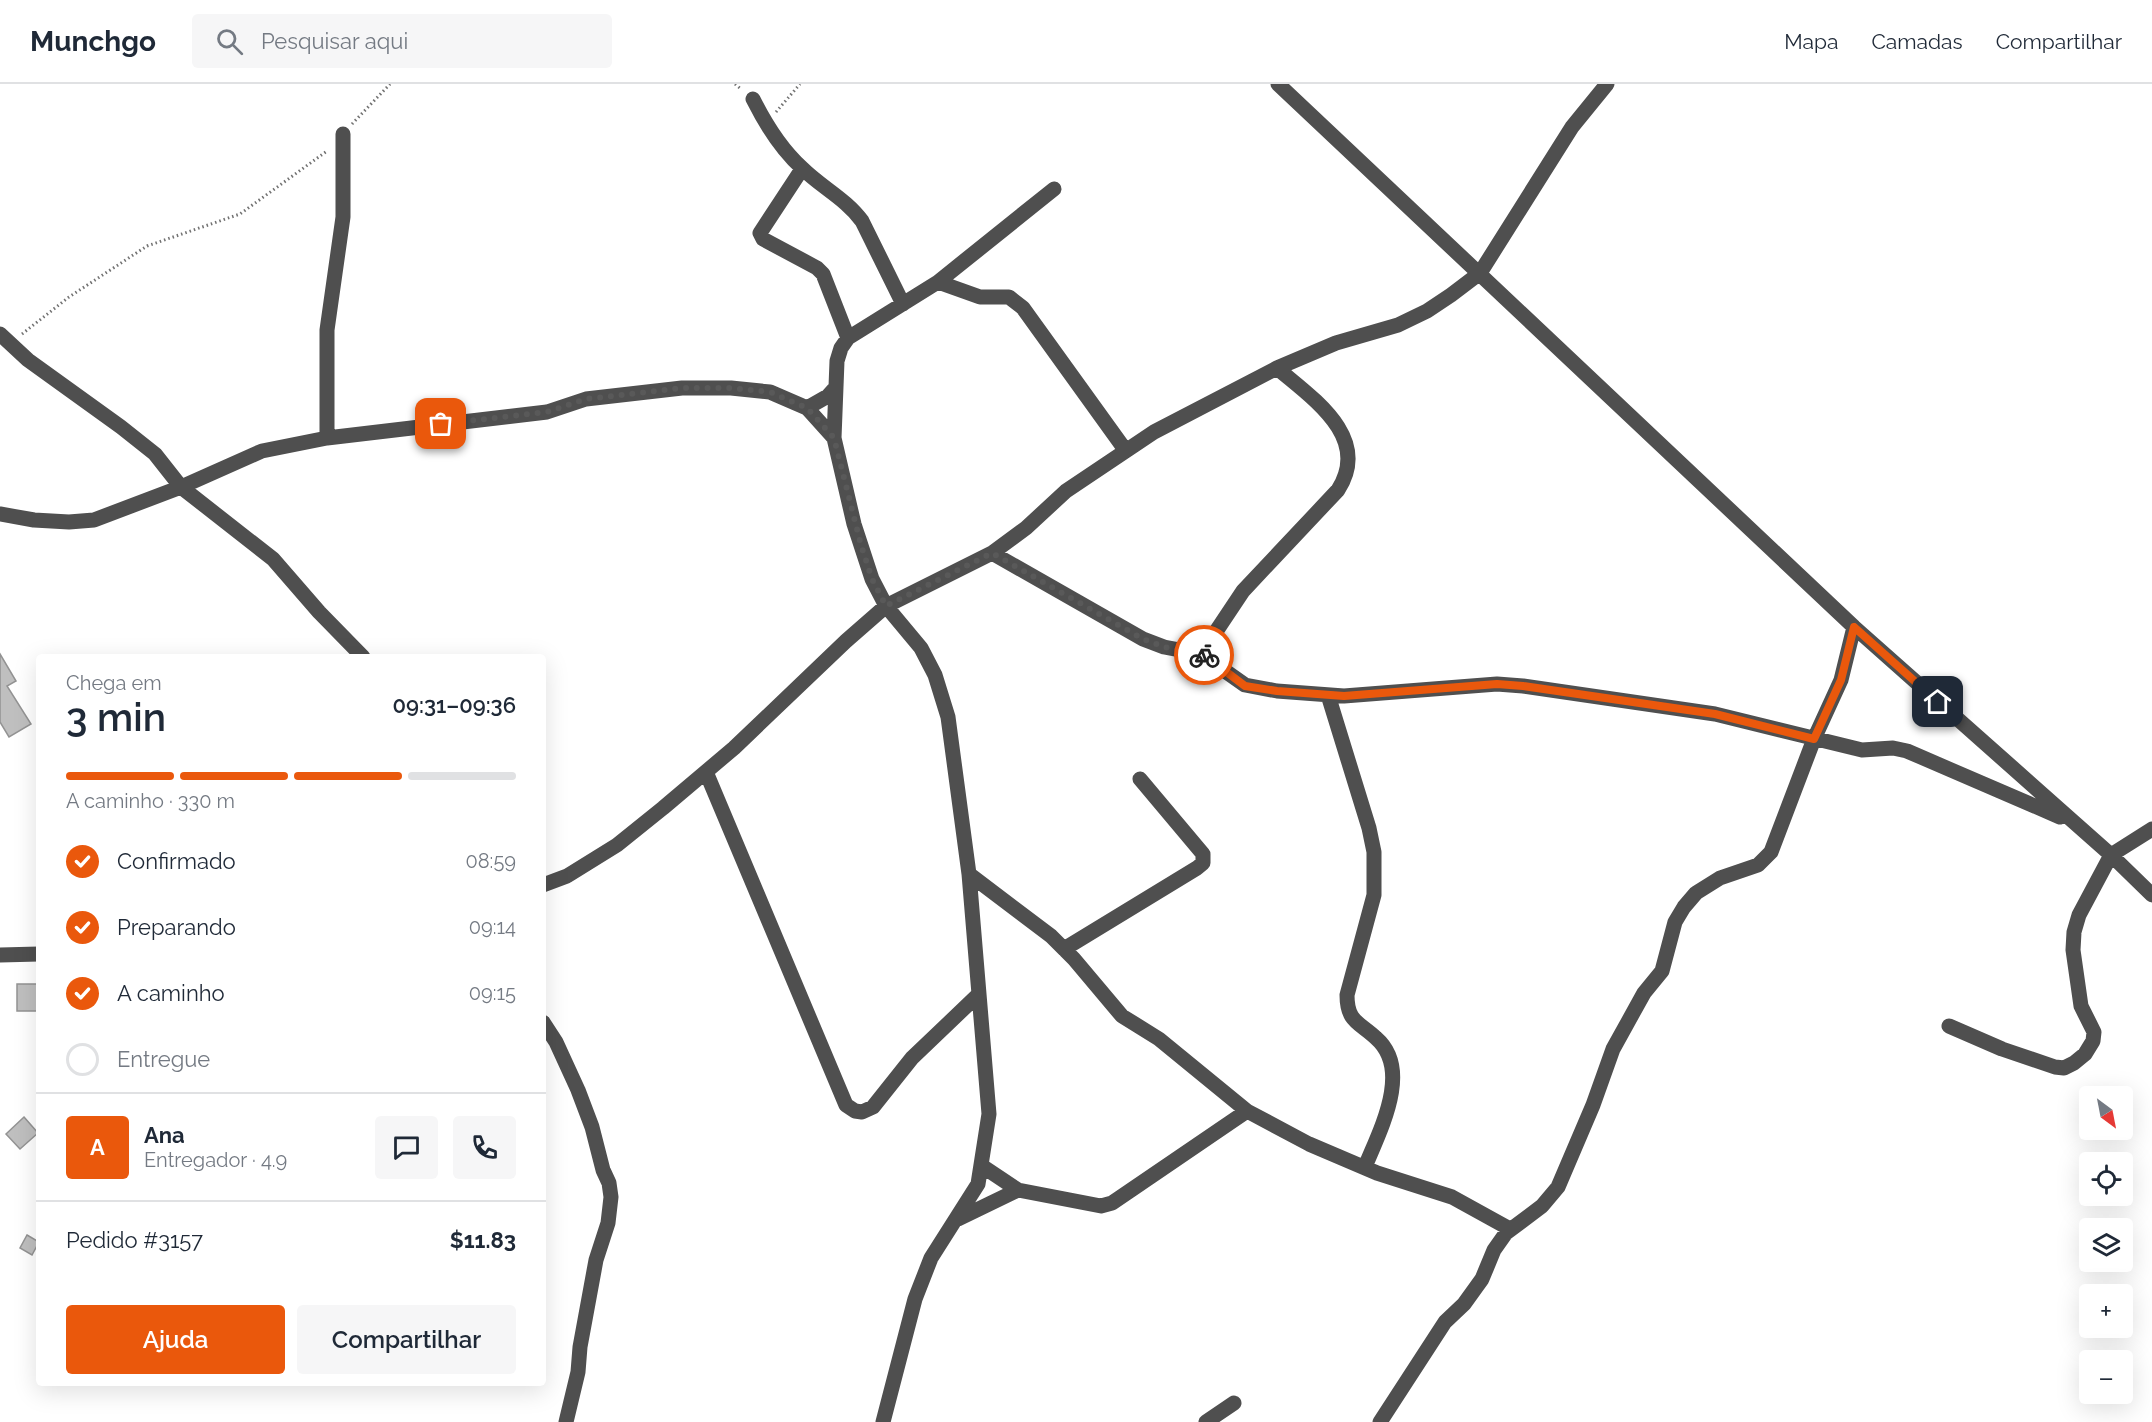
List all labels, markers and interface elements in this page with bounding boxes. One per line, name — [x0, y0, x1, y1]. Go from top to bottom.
search box — [192, 14, 612, 68]
text: Munchgo — [30, 25, 156, 58]
icon: search — [213, 25, 246, 58]
text: Pesquisar aqui — [261, 28, 408, 54]
text: Mapa — [1784, 29, 1838, 54]
text: Camadas — [1871, 29, 1963, 54]
text: Compartilhar — [1996, 29, 2122, 54]
pin — [415, 398, 466, 449]
icon: bag — [424, 407, 457, 440]
courier — [1174, 625, 1234, 685]
icon: bike — [1188, 639, 1221, 672]
text: Chega em — [66, 671, 162, 695]
pin — [1912, 676, 1963, 727]
icon: home — [1921, 685, 1954, 718]
text: 09:31–09:36 — [393, 692, 516, 718]
text: 3 min — [66, 694, 166, 740]
text: A caminho · 330 m — [66, 789, 235, 813]
icon: check — [66, 845, 99, 878]
text: Confirmado — [117, 848, 236, 874]
text: 08:59 — [466, 849, 516, 873]
icon: check — [66, 911, 99, 944]
text: Preparando — [117, 914, 236, 940]
text: 09:14 — [469, 915, 516, 939]
icon: check — [66, 977, 99, 1010]
text: A caminho — [117, 980, 225, 1006]
text: 09:15 — [469, 981, 516, 1005]
text: Entregue — [117, 1046, 210, 1072]
north arrow — [2079, 1086, 2133, 1140]
map controls — [2079, 1086, 2133, 1404]
button: chat — [375, 1116, 438, 1179]
button: phone — [453, 1116, 516, 1179]
text: Ana — [144, 1122, 185, 1148]
text: A — [90, 1134, 105, 1160]
text: Entregador · 4.9 — [144, 1148, 287, 1172]
button: locate — [2079, 1152, 2133, 1206]
button: layers — [2079, 1218, 2133, 1272]
text: Pedido #3157 — [66, 1227, 203, 1253]
text: $11.83 — [450, 1227, 516, 1253]
button: + — [2079, 1284, 2133, 1338]
button: Ajuda — [66, 1305, 285, 1374]
button: Compartilhar — [297, 1305, 516, 1374]
button: − — [2079, 1350, 2133, 1404]

